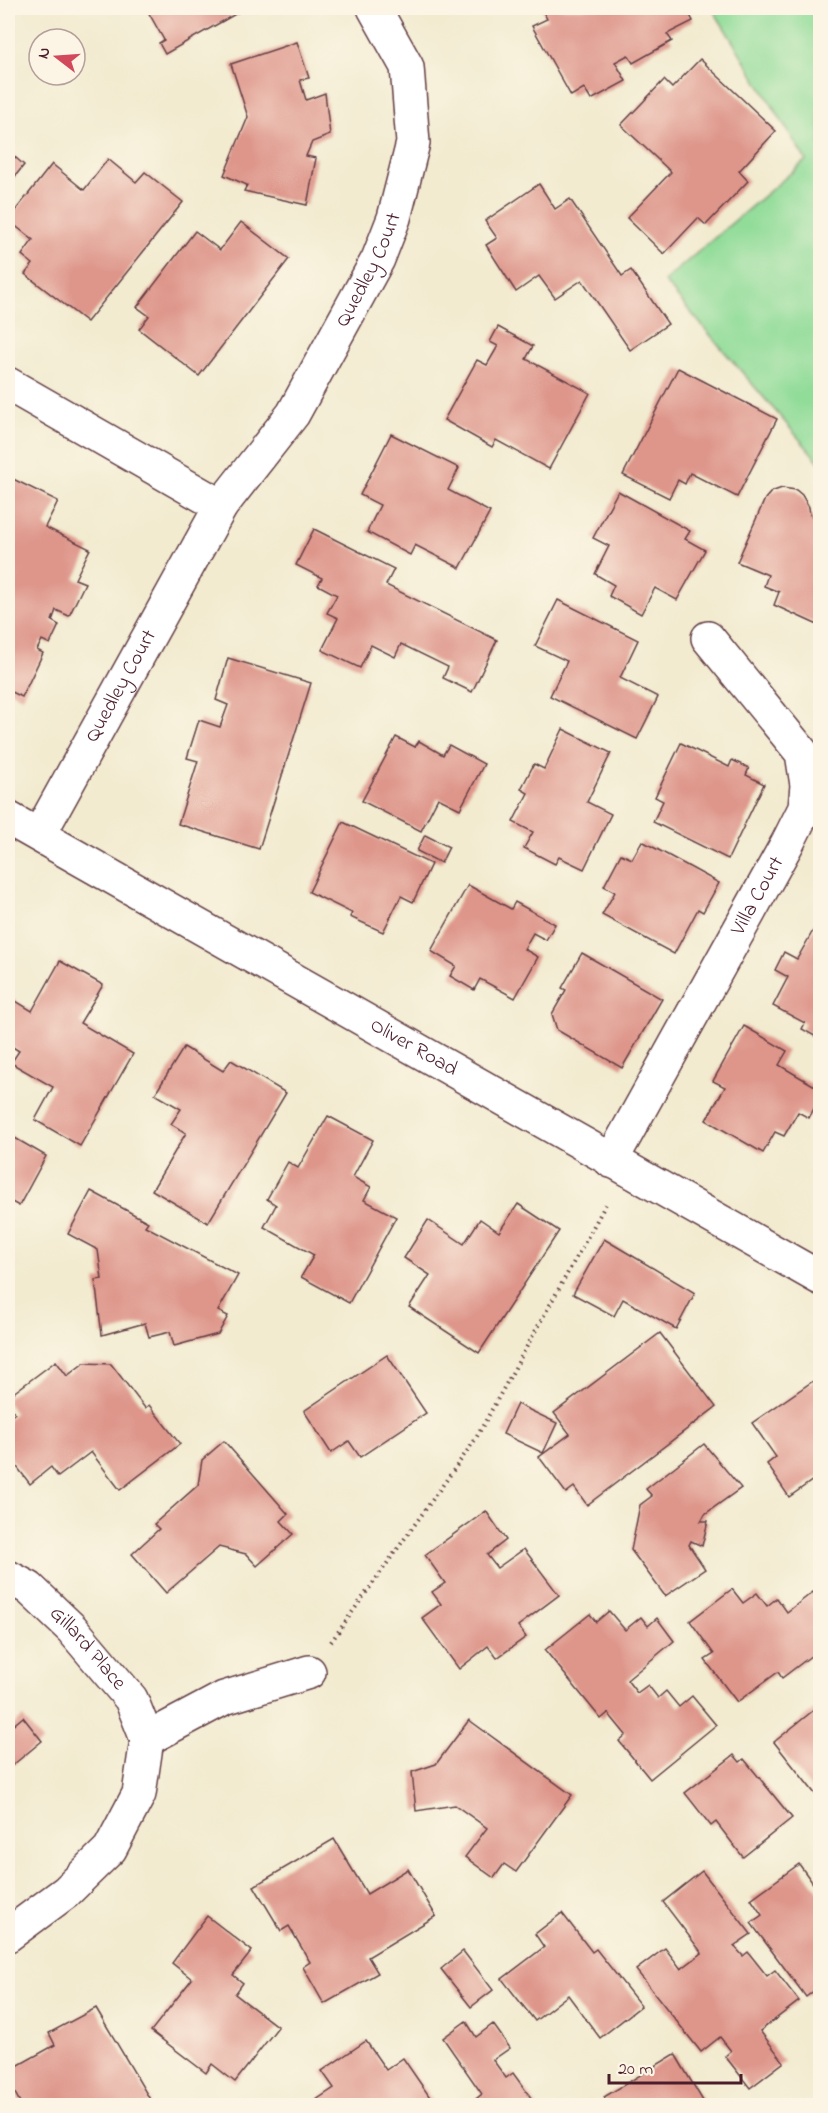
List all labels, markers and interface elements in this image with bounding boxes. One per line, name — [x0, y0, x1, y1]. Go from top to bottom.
north arrow — [27, 27, 87, 87]
text: N — [32, 44, 58, 62]
street label: Quedley Court — [328, 210, 410, 333]
street label: Quedley Court — [78, 624, 165, 748]
street label: Villa Court — [723, 851, 792, 942]
street label: Oliver Road — [364, 1011, 463, 1085]
street label: Gillard Place — [42, 1600, 133, 1698]
scale bar — [609, 2047, 741, 2085]
text: 20 m — [618, 2057, 653, 2083]

